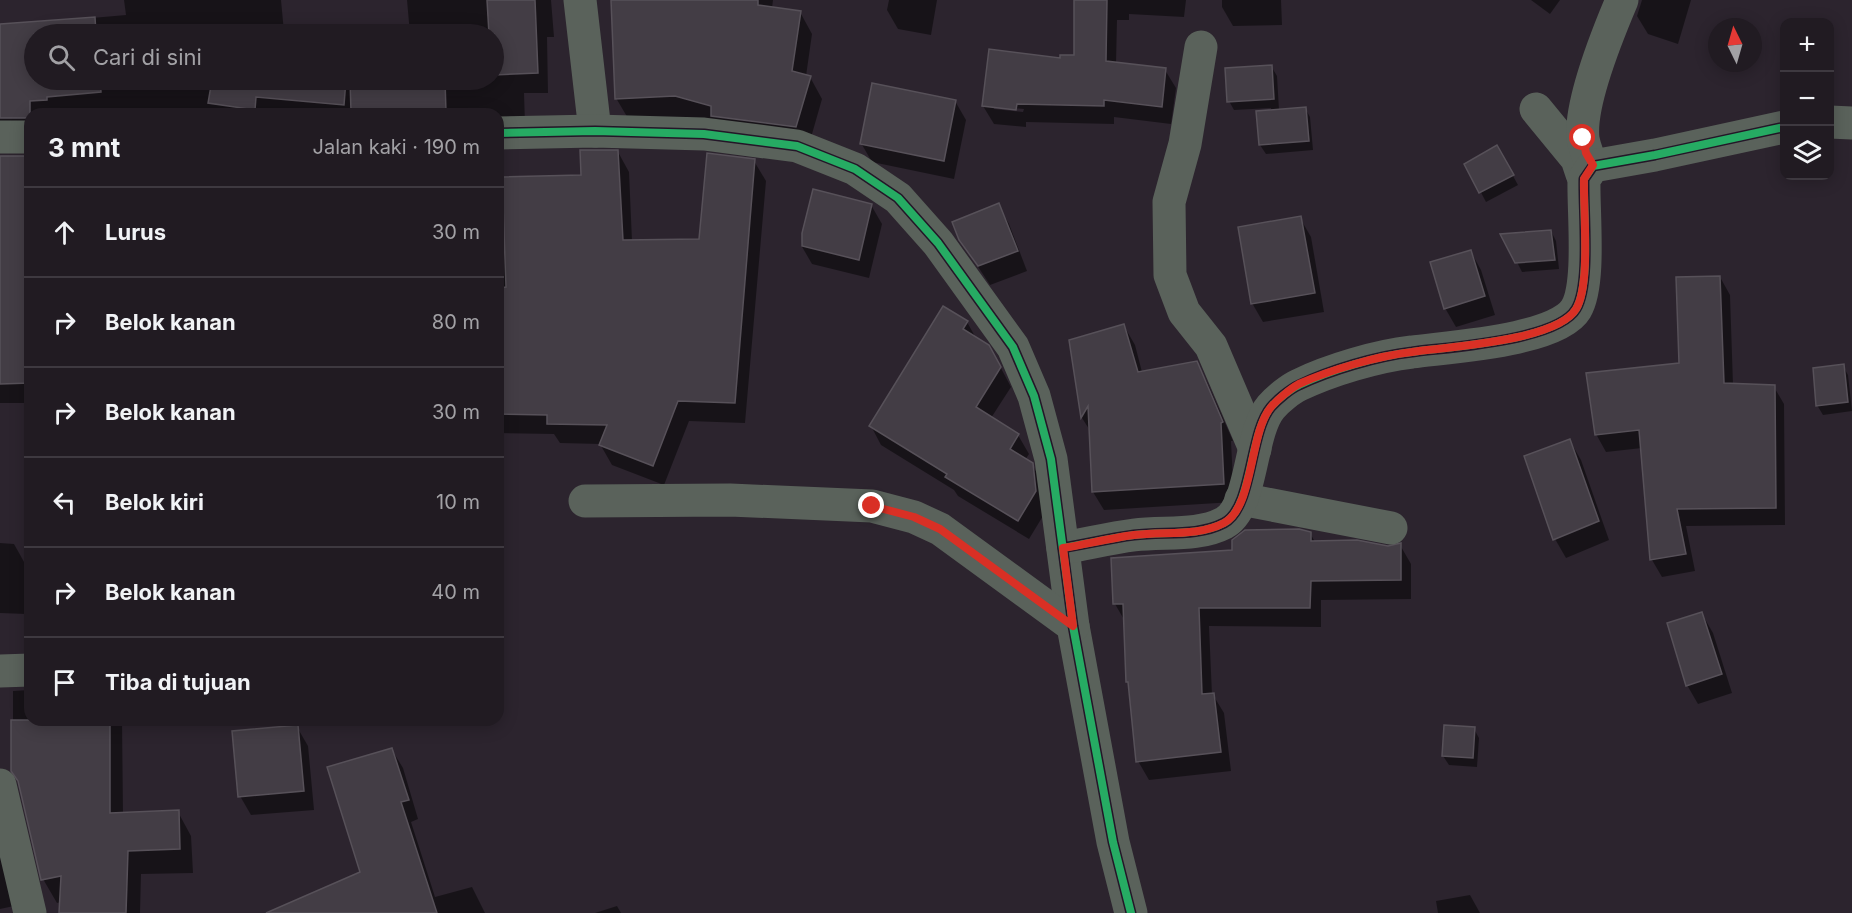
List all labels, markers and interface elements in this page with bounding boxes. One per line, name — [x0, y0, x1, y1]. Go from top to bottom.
north arrow — [1708, 18, 1762, 72]
map controls — [1780, 18, 1834, 180]
button: + — [1780, 18, 1834, 72]
search box — [24, 24, 504, 90]
icon: search — [45, 41, 78, 74]
text: Cari di sini — [93, 44, 202, 70]
button: − — [1780, 72, 1834, 126]
route start — [1569, 124, 1595, 150]
button: layers — [1780, 126, 1834, 180]
text: 3 mnt — [48, 132, 120, 163]
text: Jalan kaki · 190 m — [313, 135, 480, 159]
icon: ahead — [48, 216, 81, 249]
text: Lurus — [105, 219, 166, 245]
text: 30 m — [432, 220, 480, 244]
icon: right — [48, 306, 81, 339]
text: Belok kanan — [105, 309, 236, 335]
text: 80 m — [432, 310, 480, 334]
icon: right — [48, 396, 81, 429]
text: Belok kanan — [105, 399, 236, 425]
text: 30 m — [432, 400, 480, 424]
icon: left — [48, 486, 81, 519]
text: Belok kiri — [105, 489, 204, 515]
text: 10 m — [436, 490, 480, 514]
route end — [858, 492, 884, 518]
icon: right — [48, 576, 81, 609]
text: Belok kanan — [105, 579, 236, 605]
text: 40 m — [431, 580, 480, 604]
icon: arrive — [48, 666, 81, 699]
text: Tiba di tujuan — [105, 669, 251, 695]

